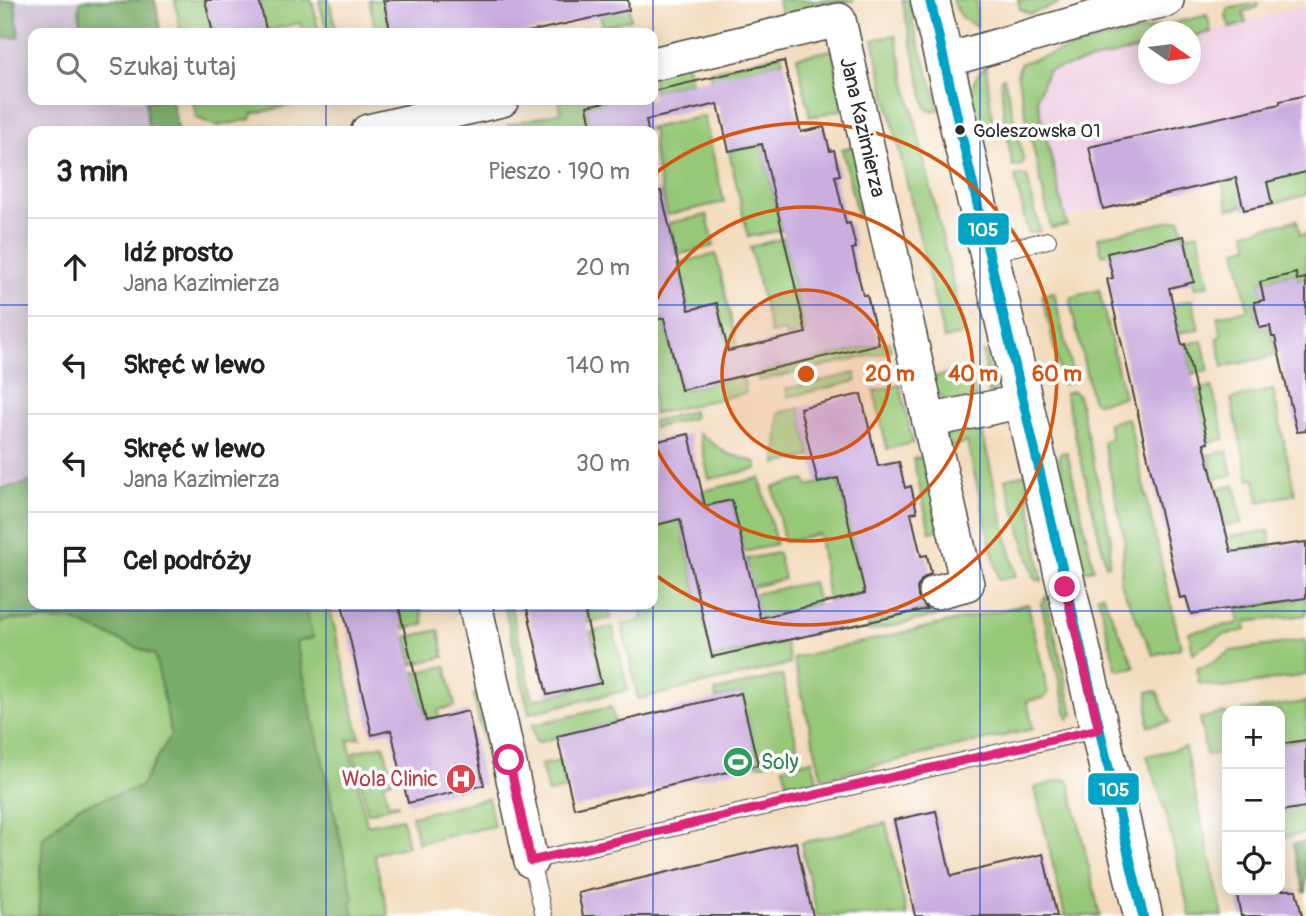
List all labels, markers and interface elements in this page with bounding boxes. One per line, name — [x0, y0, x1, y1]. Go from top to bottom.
north arrow — [1138, 21, 1201, 84]
search box — [28, 28, 658, 105]
icon: search — [52, 48, 90, 86]
text: Szukaj tutaj — [108, 51, 236, 83]
street label: Jana Kazimierza — [833, 54, 892, 200]
place label: Goleszowska 01 — [973, 119, 1101, 143]
marker: Goleszowska 01 — [953, 123, 967, 137]
text: 3 min — [56, 153, 128, 190]
text: Pieszo · 190 m — [488, 157, 630, 186]
line badge: 105 — [957, 212, 1010, 246]
text: 105 — [968, 218, 998, 242]
text: Idź prosto — [123, 237, 233, 269]
icon: ahead — [56, 248, 94, 286]
text: 20 m — [576, 253, 630, 282]
text: Jana Kazimierza — [123, 269, 280, 298]
icon: left — [56, 346, 94, 384]
text: Skręć w lewo — [123, 349, 265, 381]
text: 140 m — [567, 351, 630, 380]
text: 20 m — [865, 361, 915, 388]
text: 40 m — [948, 361, 998, 388]
text: 60 m — [1032, 361, 1082, 388]
centre of rings — [794, 362, 818, 386]
text: Skręć w lewo — [123, 433, 265, 465]
icon: left — [56, 444, 94, 482]
text: 30 m — [576, 449, 630, 478]
text: Jana Kazimierza — [123, 465, 280, 494]
icon: arrive — [56, 542, 94, 580]
text: Cel podróży — [123, 545, 251, 577]
route end — [1049, 571, 1080, 602]
map controls — [1222, 706, 1285, 895]
button: + — [1222, 706, 1285, 769]
route start — [493, 744, 524, 775]
sports icon: Soly — [721, 745, 755, 779]
place label: Soly — [761, 749, 799, 776]
hospital icon: Wola Clinic — [444, 762, 478, 796]
place label: Wola Clinic — [342, 766, 438, 793]
button: − — [1222, 769, 1285, 832]
line badge: 105 — [1087, 772, 1140, 806]
text: 105 — [1099, 778, 1129, 802]
button: locate — [1222, 832, 1285, 895]

